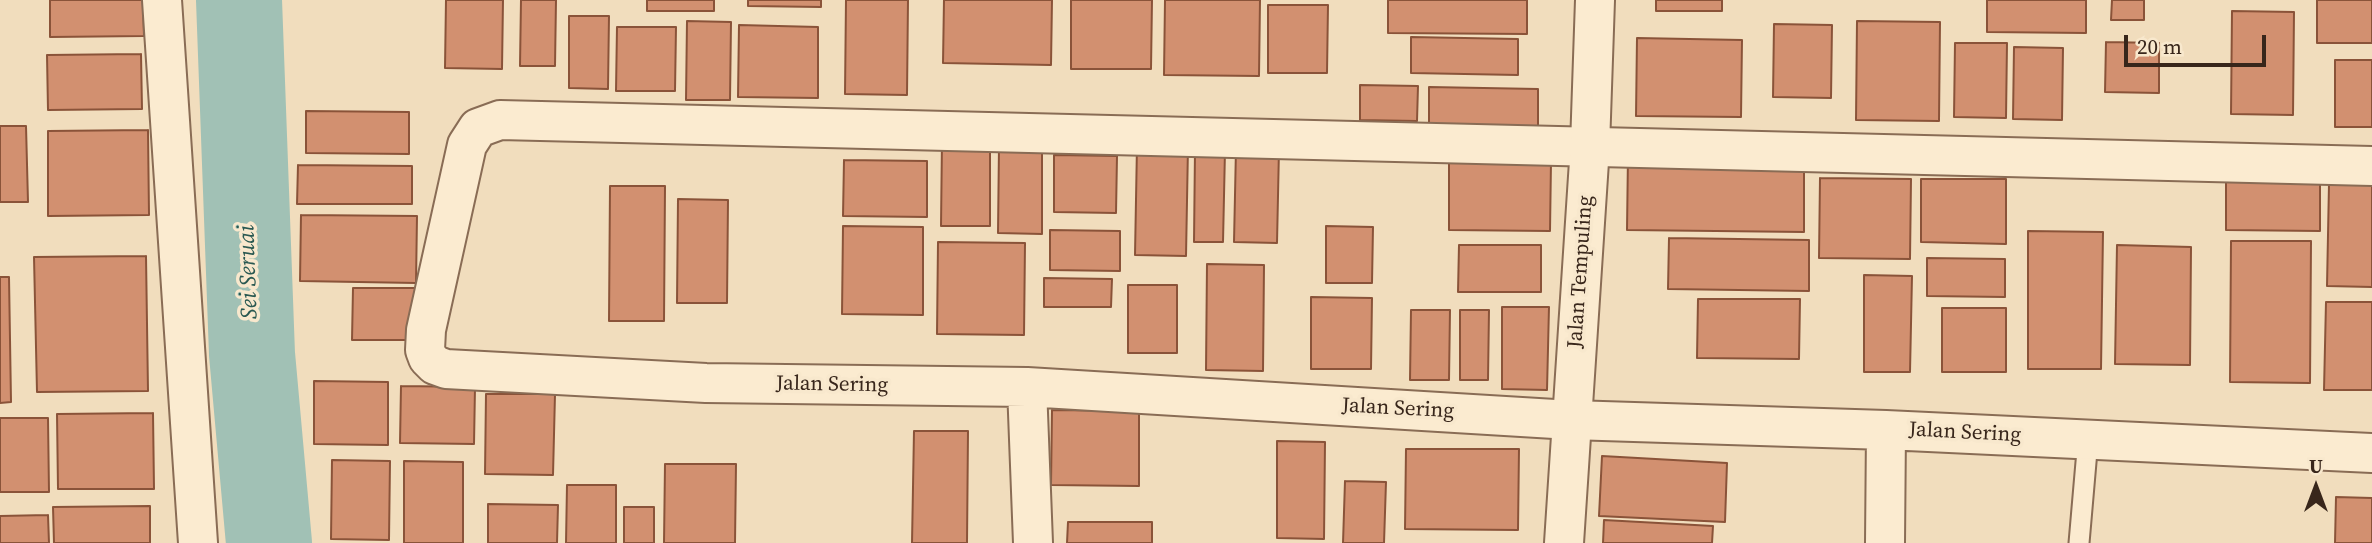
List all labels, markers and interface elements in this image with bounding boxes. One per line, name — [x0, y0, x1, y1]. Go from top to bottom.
scale bar — [2127, 21, 2269, 65]
text: 20 m — [2137, 32, 2182, 61]
street label: Jalan Tempuling — [1563, 195, 1599, 349]
water label: Sei Seruai — [234, 224, 264, 320]
street label: Jalan Sering — [776, 371, 888, 399]
street label: Jalan Sering — [1341, 393, 1455, 425]
street label: Jalan Sering — [1908, 417, 2022, 449]
north arrow — [2281, 452, 2351, 522]
text: U — [2309, 453, 2323, 479]

